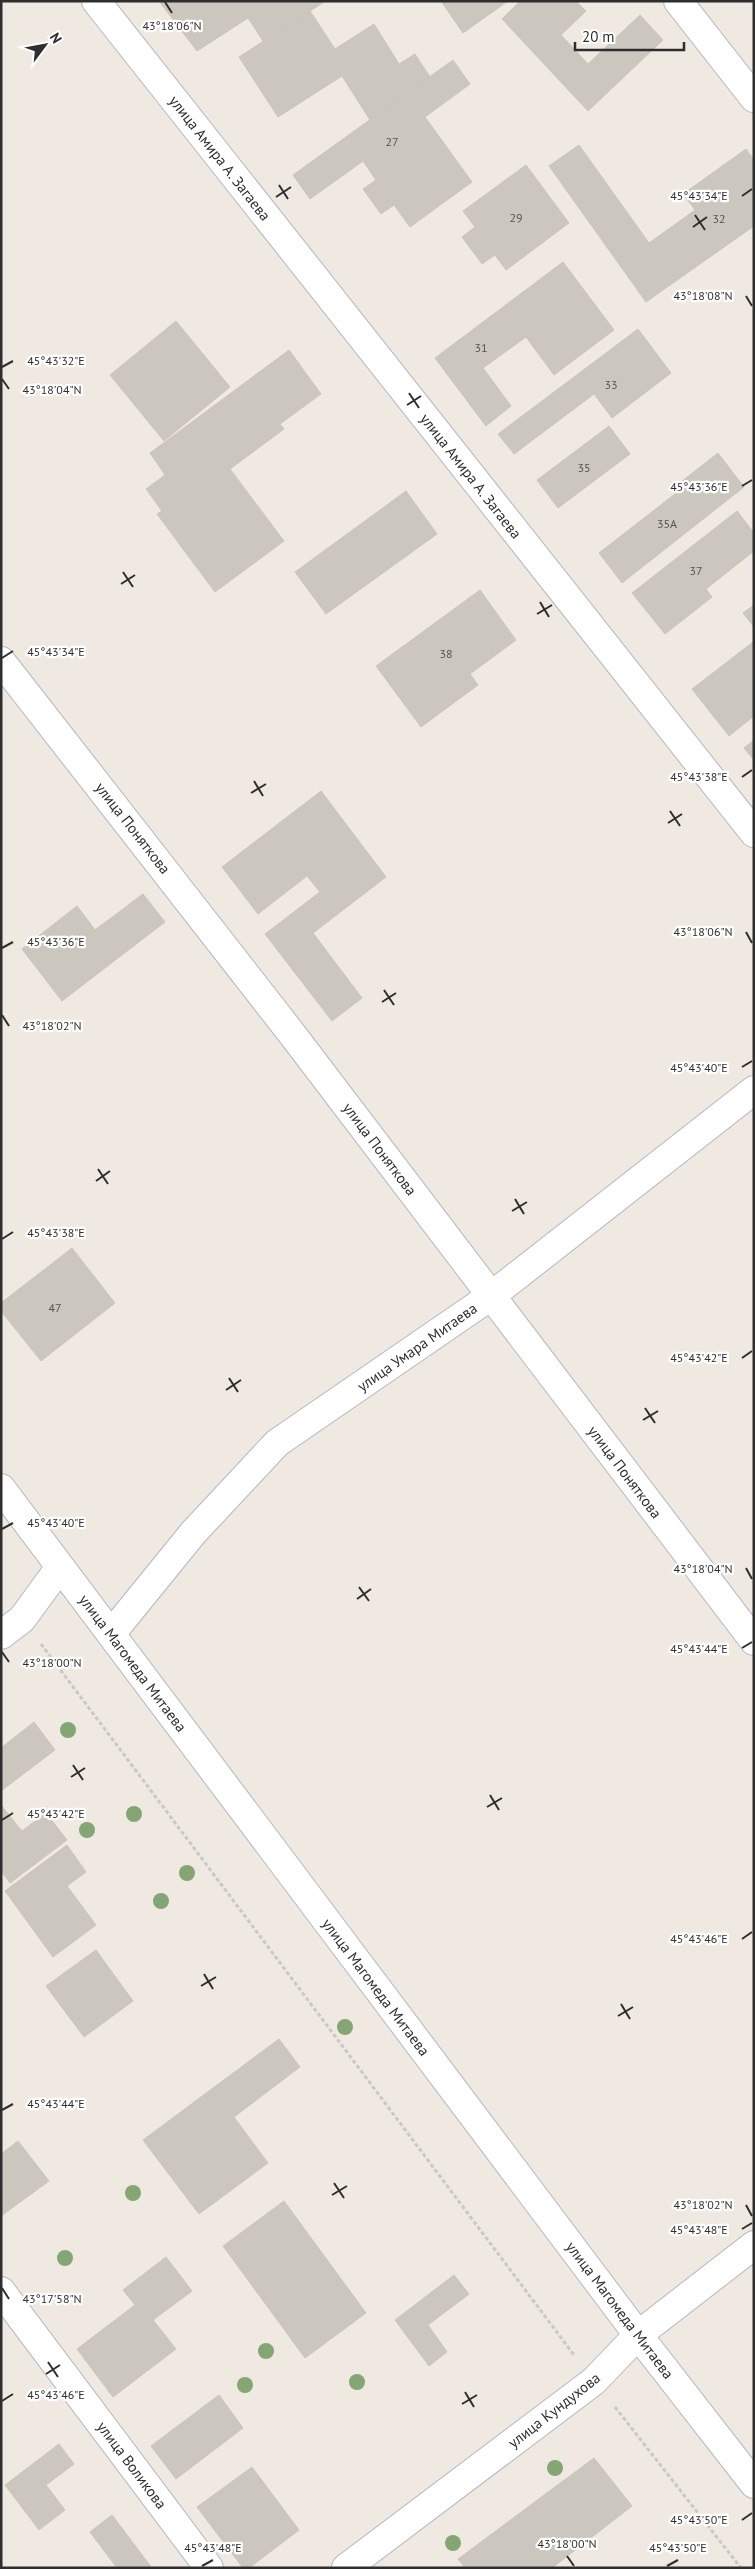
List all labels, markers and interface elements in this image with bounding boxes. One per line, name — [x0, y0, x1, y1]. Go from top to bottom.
text: 43°18'06"N — [142, 18, 202, 33]
north arrow — [20, 20, 70, 70]
scale bar — [575, 20, 684, 52]
text: 20 m — [582, 27, 615, 46]
text: N — [46, 29, 66, 47]
street label: улица Амира А. Загаева — [165, 92, 275, 224]
house number: 27 — [385, 134, 399, 149]
text: 45°43'34"E — [670, 188, 728, 203]
house number: 29 — [509, 210, 523, 225]
house number: 32 — [712, 211, 726, 226]
text: 43°18'08"N — [673, 288, 733, 303]
house number: 31 — [474, 340, 488, 355]
text: 45°43'32"E — [27, 353, 85, 368]
house number: 33 — [604, 377, 618, 392]
text: 43°18'04"N — [22, 382, 82, 397]
street label: улица Амира А. Загаева — [416, 410, 526, 542]
house number: 35 — [577, 460, 591, 475]
text: 45°43'36"E — [670, 479, 728, 494]
house number: 35А — [657, 516, 677, 531]
house number: 37 — [689, 563, 703, 578]
text: 45°43'34"E — [27, 644, 85, 659]
house number: 38 — [439, 646, 453, 661]
text: 45°43'38"E — [670, 769, 728, 784]
street label: улица Поняткова — [91, 778, 175, 878]
text: 43°18'06"N — [673, 924, 733, 939]
text: 45°43'36"E — [27, 934, 85, 949]
text: 43°18'02"N — [22, 1018, 82, 1033]
text: 45°43'40"E — [670, 1060, 728, 1075]
street label: улица Поняткова — [339, 1099, 421, 1199]
text: 45°43'38"E — [27, 1225, 85, 1240]
street label: улица Умара Митаева — [353, 1299, 481, 1395]
house number: 47 — [48, 1300, 62, 1315]
text: 45°43'42"E — [670, 1350, 728, 1365]
street label: улица Поняткова — [584, 1422, 666, 1522]
text: 45°43'40"E — [27, 1515, 85, 1530]
text: 43°18'04"N — [673, 1561, 733, 1576]
street label: улица Магомеда Митаева — [75, 1590, 191, 1736]
text: 45°43'44"E — [670, 1641, 728, 1656]
text: 43°18'00"N — [22, 1655, 82, 1670]
text: 45°43'42"E — [27, 1806, 85, 1821]
street label: улица Магомеда Митаева — [318, 1914, 434, 2060]
text: 45°43'46"E — [670, 1931, 728, 1946]
text: 45°43'44"E — [27, 2096, 85, 2111]
text: 43°18'02"N — [673, 2197, 733, 2212]
text: 45°43'48"E — [670, 2222, 728, 2237]
street label: улица Магомеда Митаева — [562, 2237, 678, 2383]
text: 43°17'58"N — [22, 2291, 82, 2306]
street label: улица Кундухова — [504, 2368, 604, 2452]
text: 45°43'46"E — [27, 2387, 85, 2402]
street label: улица Воликова — [93, 2418, 171, 2512]
text: 45°43'50"E — [670, 2512, 728, 2527]
text: 43°18'00"N — [537, 2536, 597, 2551]
text: 45°43'48"E — [184, 2540, 242, 2555]
text: 45°43'50"E — [649, 2540, 707, 2555]

